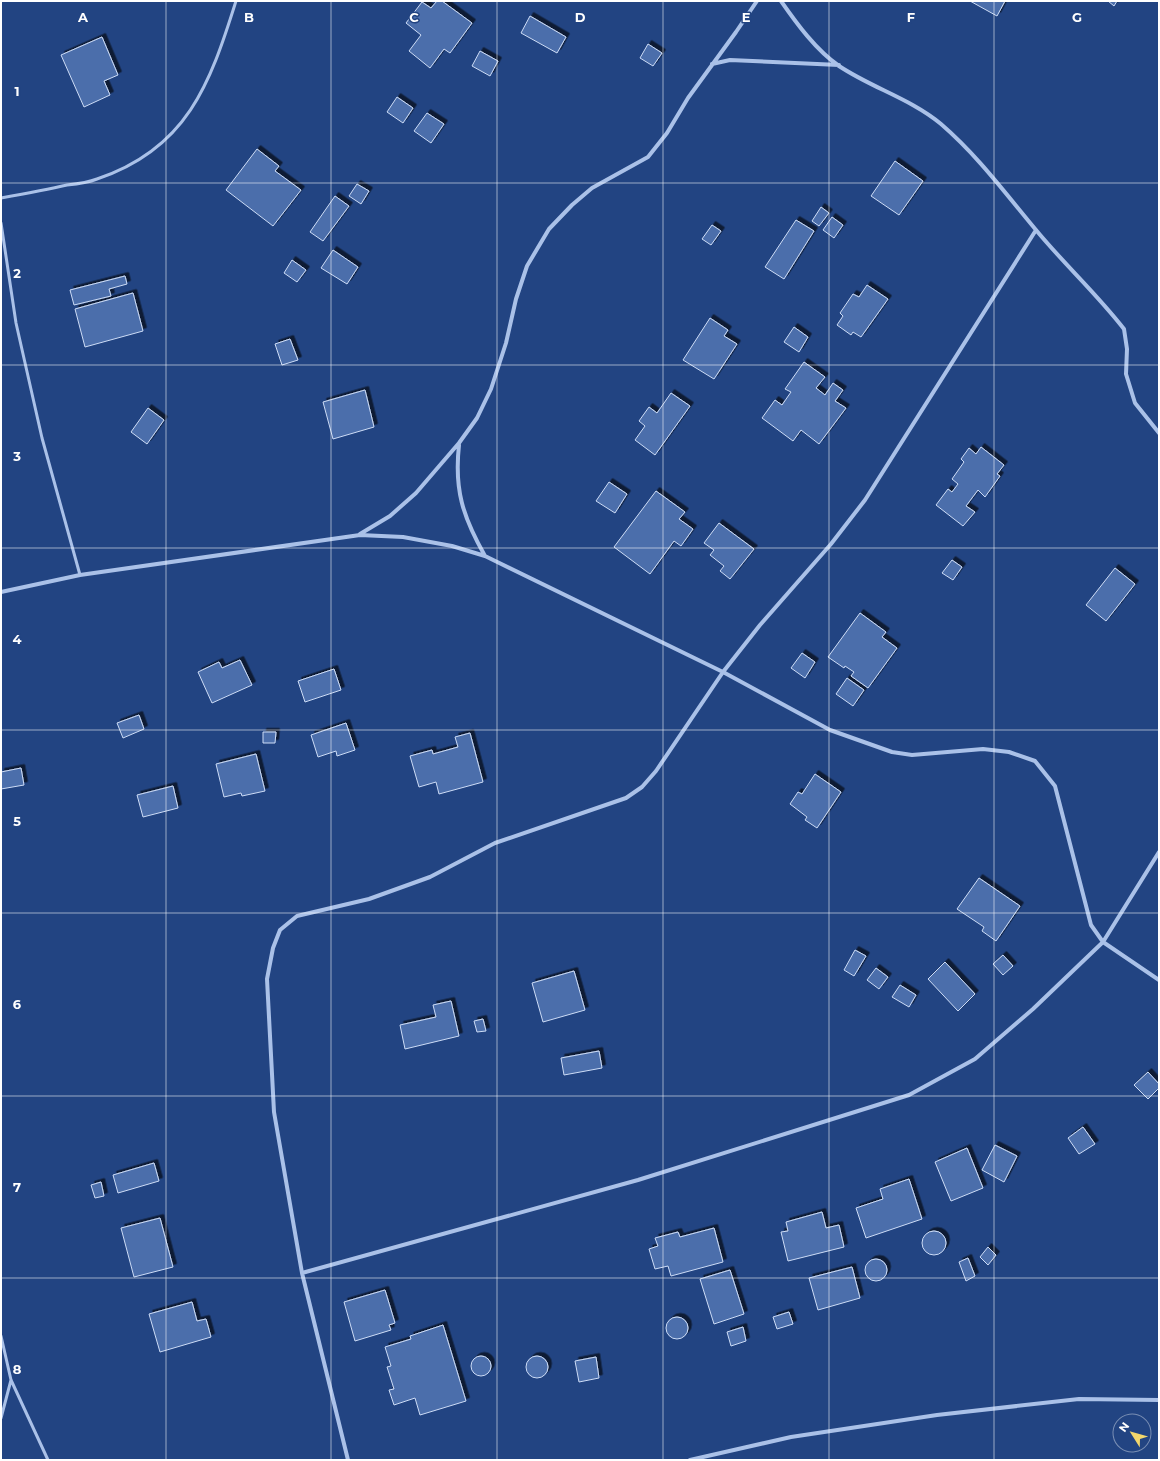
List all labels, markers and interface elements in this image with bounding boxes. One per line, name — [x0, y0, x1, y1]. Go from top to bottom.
text: A — [77, 9, 89, 25]
text: B — [244, 9, 254, 25]
text: C — [409, 9, 419, 25]
text: D — [575, 9, 586, 25]
text: E — [742, 9, 751, 25]
text: F — [907, 9, 915, 25]
text: G — [1072, 9, 1082, 25]
text: 1 — [14, 83, 20, 99]
text: 2 — [13, 265, 21, 281]
text: 3 — [12, 448, 21, 464]
text: 4 — [13, 631, 22, 647]
text: 5 — [13, 813, 21, 829]
text: 6 — [13, 996, 22, 1012]
text: 7 — [13, 1179, 21, 1195]
text: 8 — [13, 1361, 22, 1377]
north arrow — [1112, 1413, 1152, 1453]
text: N — [1116, 1419, 1132, 1435]

